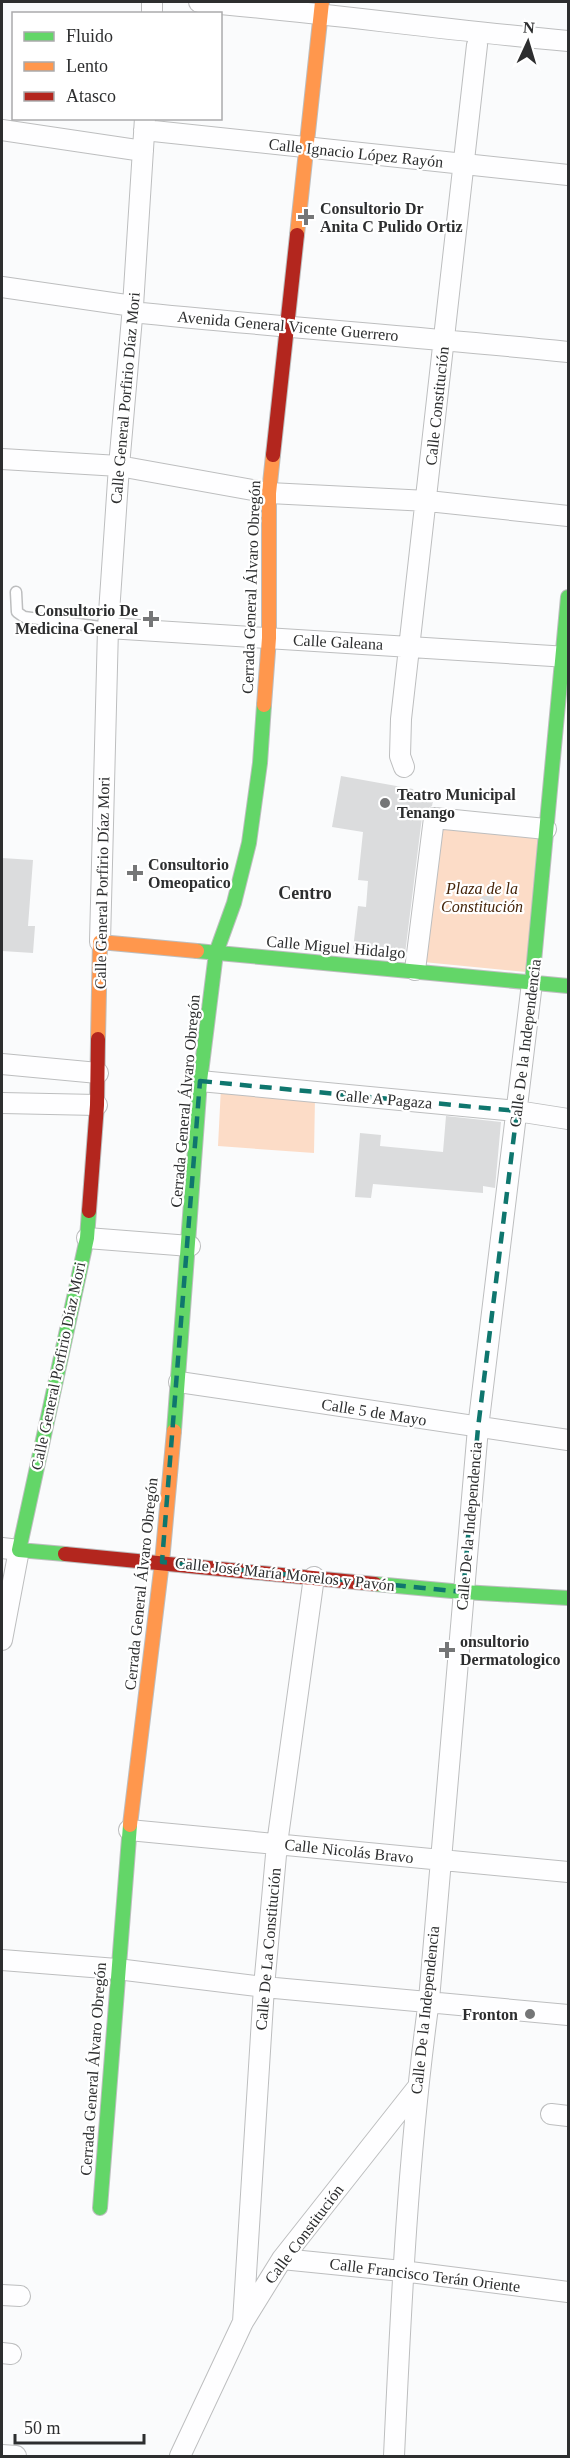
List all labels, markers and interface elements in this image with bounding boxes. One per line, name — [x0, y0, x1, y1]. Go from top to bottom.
legend — [12, 12, 222, 120]
north arrow — [498, 12, 558, 72]
text: N — [523, 19, 536, 36]
text: Fluido — [66, 26, 113, 46]
text: Lento — [66, 56, 108, 76]
text: Atasco — [66, 86, 116, 106]
street label: Calle Ignacio López Rayón — [268, 135, 444, 172]
place label: Consultorio Dr Anita C Pulido Ortiz — [320, 200, 463, 235]
marker: Consultorio Dr Anita C Pulido Ortiz — [297, 208, 315, 226]
street label: Calle General Porfirio Díaz Mori — [107, 291, 143, 505]
street label: Avenida General Vicente Guerrero — [177, 308, 399, 344]
street label: Calle Constitución — [422, 346, 452, 466]
street label: Cerrada General Álvaro Obregón — [238, 480, 264, 694]
place label: Consultorio De Medicina General — [15, 602, 139, 637]
marker: Consultorio De Medicina General — [142, 610, 160, 628]
street label: Calle Galeana — [293, 631, 383, 653]
street label: Calle General Porfirio Díaz Mori — [92, 776, 112, 989]
place label: Teatro Municipal Tenango — [397, 786, 516, 822]
marker: Teatro Municipal Tenango — [378, 796, 392, 810]
place label: Consultorio Omeopatico — [148, 856, 231, 892]
marker: Consultorio Omeopatico — [126, 864, 144, 882]
park label: Plaza de la Constitución — [441, 880, 523, 915]
district label: Centro — [278, 883, 332, 903]
street label: Calle Miguel Hidalgo — [266, 932, 406, 963]
street label: Calle De la Independencia — [506, 958, 545, 1128]
street label: Cerrada General Álvaro Obregón — [166, 994, 204, 1208]
street label: Calle A Pagaza — [335, 1086, 433, 1113]
street label: Calle General Porfirio Díaz Mori — [28, 1260, 89, 1472]
street label: Calle 5 de Mayo — [320, 1395, 428, 1430]
street label: Calle De la Independencia — [453, 1441, 486, 1611]
street label: Cerrada General Álvaro Obregón — [120, 1477, 162, 1691]
street label: Calle José María Morelos y Pavón — [174, 1554, 396, 1595]
place label: onsultorio Dermatologico — [460, 1633, 560, 1669]
marker: onsultorio Dermatologico — [438, 1641, 456, 1659]
street label: Calle Nicolás Bravo — [284, 1836, 414, 1866]
street label: Calle De La Constitución — [252, 1867, 284, 2031]
street label: Calle De la Independencia — [408, 1925, 443, 2095]
street label: Cerrada General Álvaro Obregón — [76, 1962, 110, 2176]
place label: Fronton — [462, 2006, 518, 2023]
marker: Fronton — [523, 2007, 537, 2021]
street label: Calle Constitución — [261, 2181, 347, 2287]
street label: Calle Francisco Terán Oriente — [329, 2255, 521, 2295]
scale bar — [15, 2407, 144, 2445]
text: 50 m — [24, 2418, 61, 2438]

